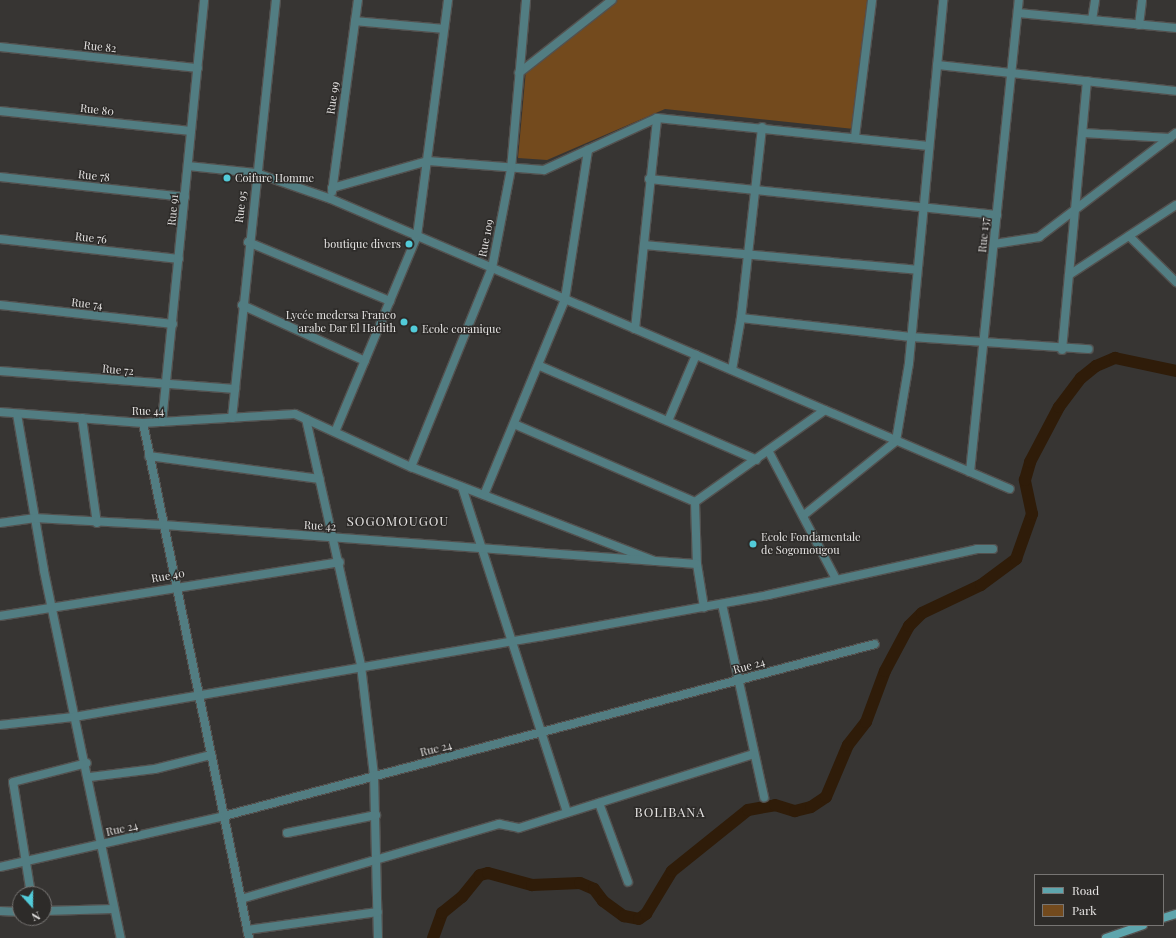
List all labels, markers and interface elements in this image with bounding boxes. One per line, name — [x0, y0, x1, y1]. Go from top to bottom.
street label: Rue 82 — [83, 39, 117, 55]
street label: Rue 99 — [324, 81, 342, 115]
street label: Rue 80 — [79, 102, 115, 118]
street label: Rue 78 — [77, 168, 111, 184]
place label: Coifure Homme — [235, 171, 314, 185]
marker: Coifure Homme — [222, 173, 232, 183]
street label: Rue 95 — [233, 190, 249, 224]
street label: Rue 91 — [165, 194, 181, 226]
street label: Rue 137 — [976, 217, 992, 253]
street label: Rue 109 — [476, 218, 496, 258]
street label: Rue 76 — [74, 230, 108, 246]
place label: boutique divers — [324, 237, 401, 251]
marker: boutique divers — [404, 239, 414, 249]
street label: Rue 74 — [71, 296, 103, 312]
place label: Lycée medersa Franco arabe Dar El Hadith — [286, 309, 396, 335]
marker: Lycée medersa Franco arabe Dar El Hadith — [399, 317, 409, 327]
place label: Ecole coranique — [422, 322, 501, 336]
marker: Ecole coranique — [409, 324, 419, 334]
street label: Rue 72 — [102, 362, 134, 378]
street label: Rue 44 — [132, 404, 164, 418]
district label: SOGOMOUGOU — [347, 513, 449, 529]
street label: Rue 42 — [303, 519, 337, 533]
place label: Ecole Fondamentale de Sogomougou — [761, 531, 861, 557]
marker: Ecole Fondamentale de Sogomougou — [748, 539, 758, 549]
street label: Rue 40 — [150, 567, 186, 585]
street label: Rue 24 — [732, 655, 766, 677]
street label: Rue 24 — [419, 739, 453, 759]
district label: BOLIBANA — [635, 804, 705, 820]
street label: Rue 24 — [105, 819, 139, 839]
legend — [1034, 874, 1164, 926]
text: Road — [1072, 882, 1099, 898]
north arrow — [12, 886, 52, 926]
text: Park — [1072, 902, 1097, 918]
text: N — [30, 908, 43, 925]

